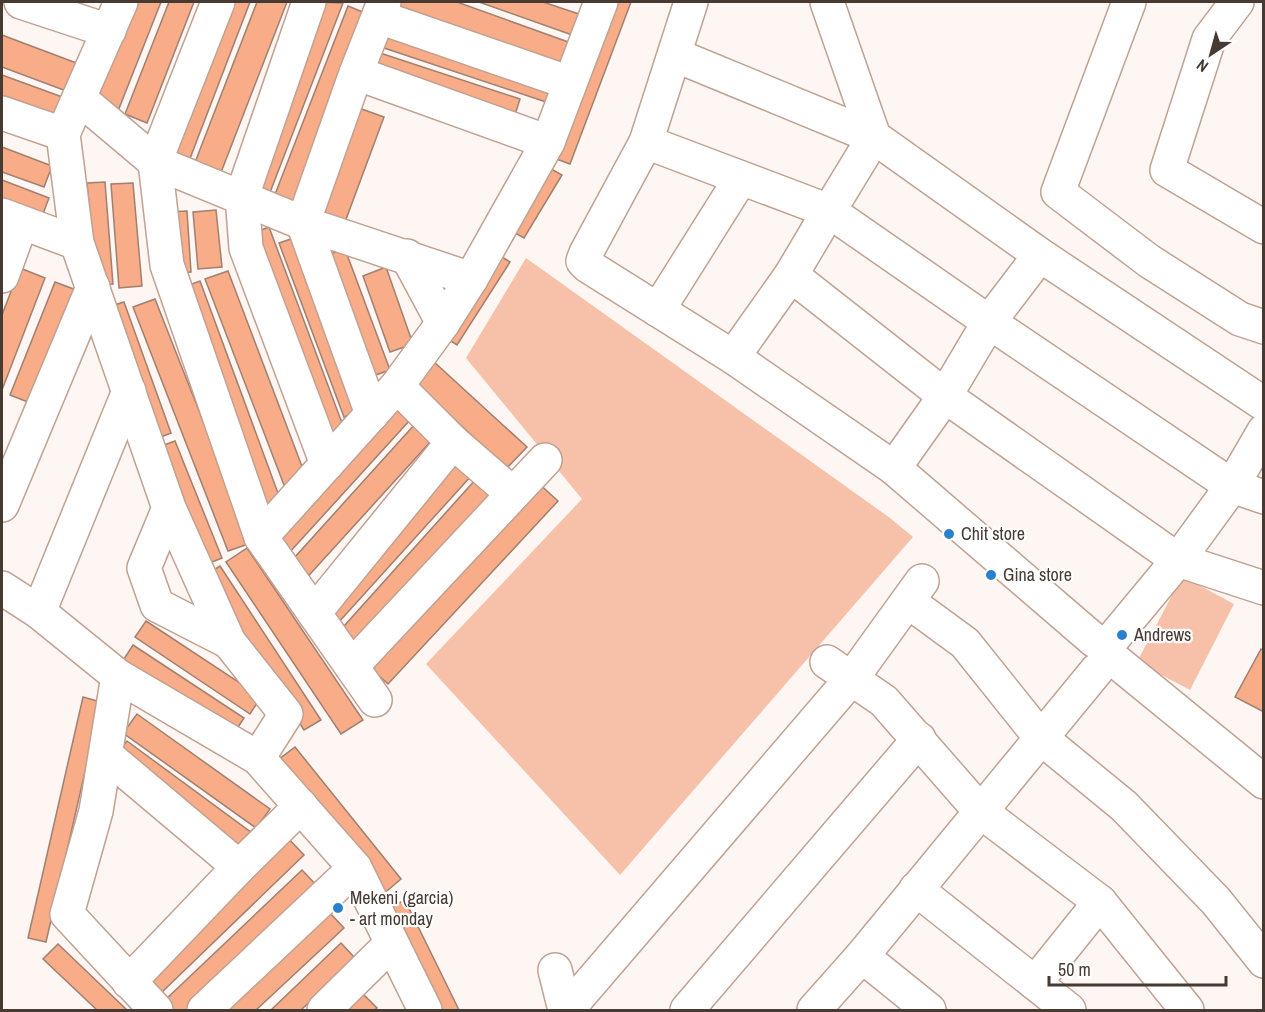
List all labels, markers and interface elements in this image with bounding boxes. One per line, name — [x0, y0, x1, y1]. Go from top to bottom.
north arrow — [1181, 24, 1241, 84]
text: N — [1192, 54, 1212, 78]
place label: Chit store — [961, 521, 1025, 546]
marker: Chit store — [942, 527, 956, 541]
place label: Gina store — [1003, 562, 1072, 587]
marker: Gina store — [984, 568, 998, 582]
place label: Andrews — [1133, 622, 1191, 647]
marker: Andrews — [1115, 628, 1129, 642]
place label: Mekeni (garcia) - art monday — [350, 885, 453, 931]
marker: Mekeni (garcia) - art monday — [331, 901, 345, 915]
scale bar — [1049, 949, 1226, 987]
text: 50 m — [1058, 957, 1091, 982]

